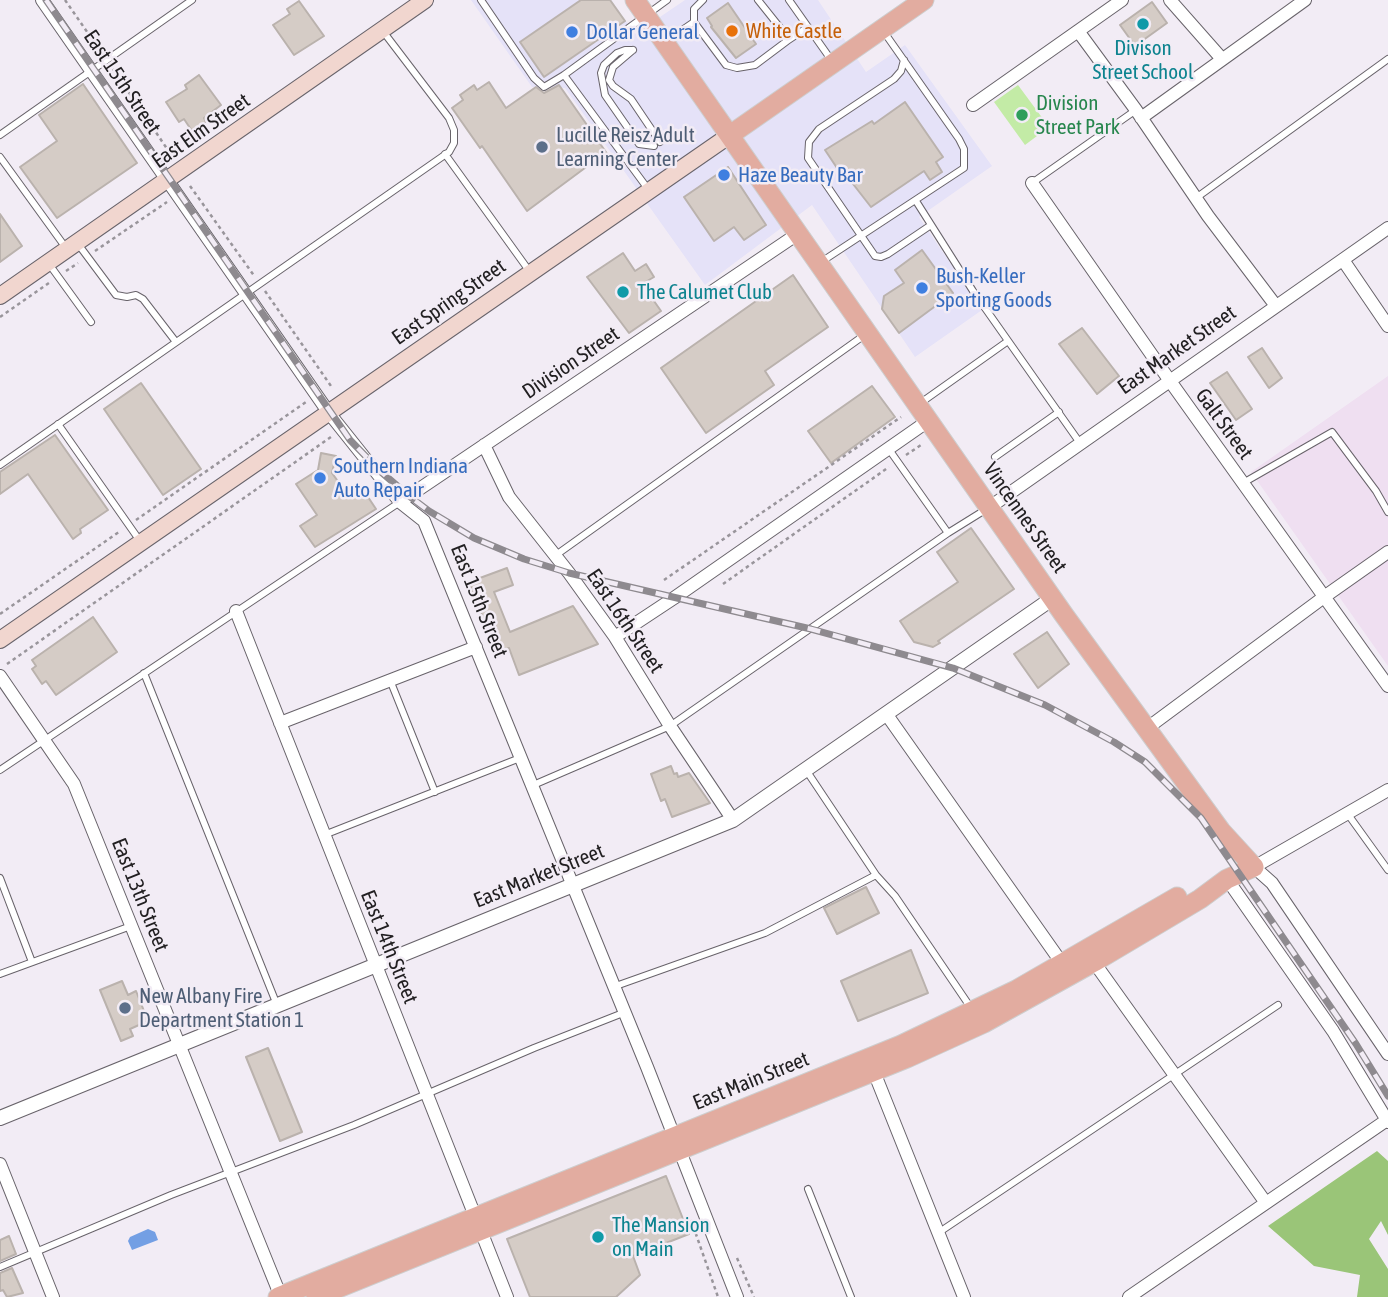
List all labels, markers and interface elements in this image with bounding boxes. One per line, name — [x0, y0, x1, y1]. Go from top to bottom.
marker: Divison Street School — [1135, 16, 1151, 32]
place label: White Castle — [746, 18, 842, 44]
place label: Dollar General — [586, 19, 699, 45]
marker: White Castle — [724, 23, 740, 39]
marker: Dollar General — [564, 24, 580, 40]
street label: East 15th Street — [78, 25, 166, 139]
place label: Divison Street School — [1092, 35, 1194, 85]
street label: East Elm Street — [147, 88, 255, 174]
place label: Division Street Park — [1036, 90, 1120, 140]
marker: Division Street Park — [1014, 107, 1030, 123]
place label: Lucille Reisz Adult Learning Center — [556, 122, 695, 172]
marker: Lucille Reisz Adult Learning Center — [534, 139, 550, 155]
place label: Haze Beauty Bar — [738, 162, 863, 188]
marker: Haze Beauty Bar — [716, 167, 732, 183]
street label: East Spring Street — [387, 254, 511, 350]
place label: Bush-Keller Sporting Goods — [936, 263, 1052, 313]
place label: The Calumet Club — [637, 279, 772, 305]
marker: Bush-Keller Sporting Goods — [914, 280, 930, 296]
marker: The Calumet Club — [615, 284, 631, 300]
street label: East Market Street — [1113, 300, 1241, 400]
street label: Division Street — [518, 321, 624, 405]
street label: Galt Street — [1190, 384, 1258, 464]
place label: Southern Indiana Auto Repair — [334, 453, 468, 503]
street label: Vincennes Street — [978, 458, 1072, 578]
marker: Southern Indiana Auto Repair — [312, 470, 328, 486]
street label: East 15th Street — [445, 541, 513, 661]
street label: East 16th Street — [581, 564, 669, 678]
street label: East 13th Street — [106, 835, 174, 955]
street label: East Market Street — [470, 838, 608, 914]
street label: East 14th Street — [355, 887, 423, 1007]
place label: New Albany Fire Department Station 1 — [139, 983, 304, 1033]
marker: New Albany Fire Department Station 1 — [117, 1000, 133, 1016]
street label: East Main Street — [689, 1046, 813, 1116]
place label: The Mansion on Main — [612, 1212, 710, 1262]
marker: The Mansion on Main — [590, 1229, 606, 1245]

